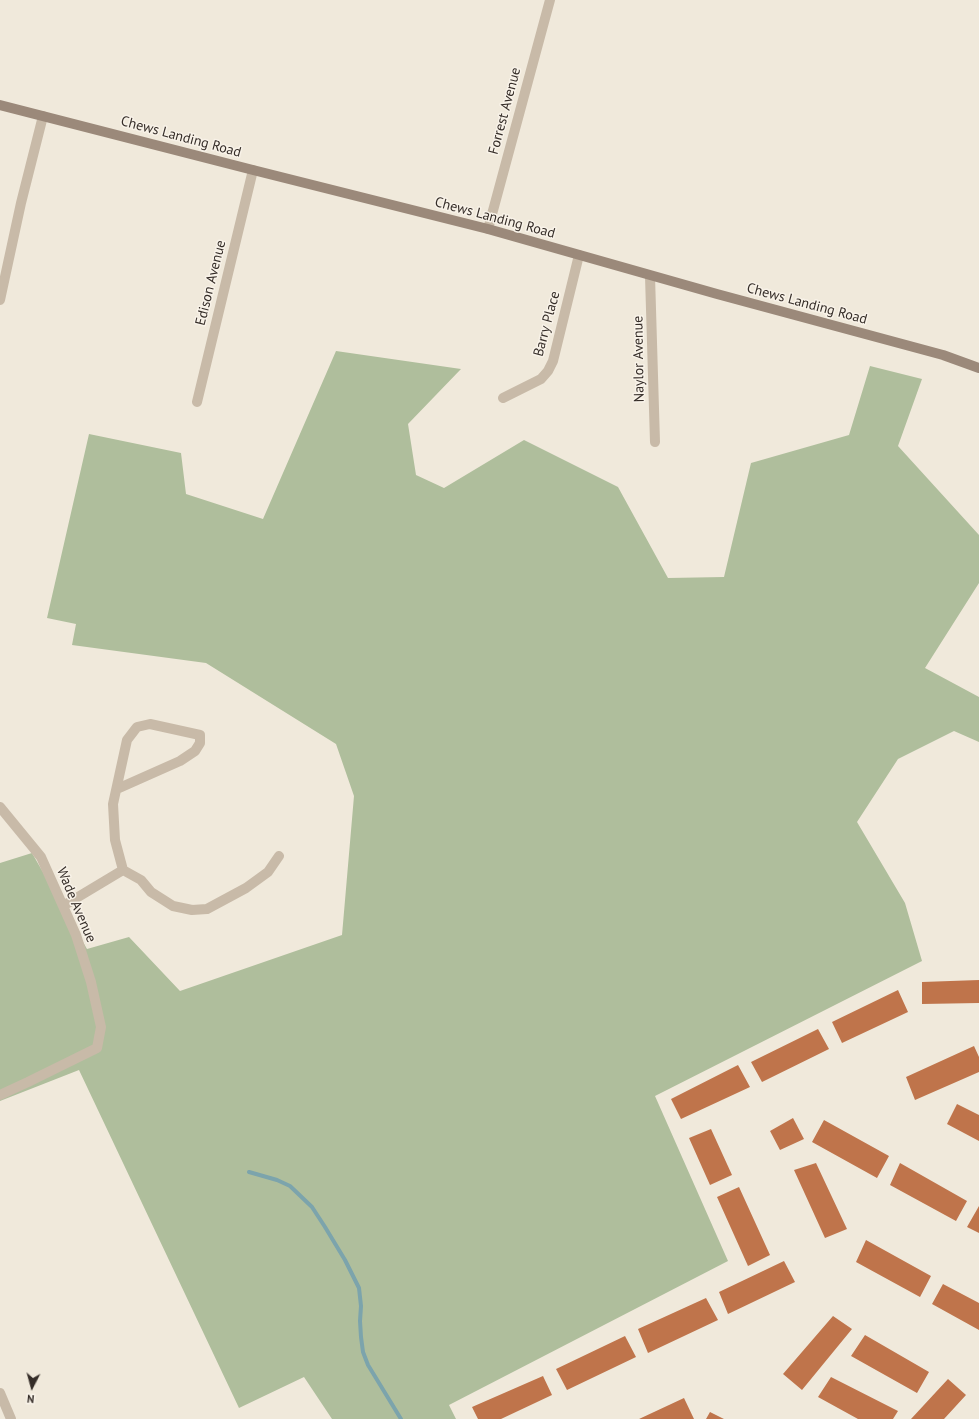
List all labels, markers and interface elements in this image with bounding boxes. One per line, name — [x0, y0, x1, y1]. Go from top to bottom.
street label: Forrest Avenue — [485, 66, 525, 156]
street label: Chews Landing Road — [119, 113, 243, 161]
street label: Chews Landing Road — [433, 194, 557, 242]
street label: Edison Avenue — [192, 239, 230, 327]
street label: Chews Landing Road — [745, 280, 869, 328]
street label: Barry Place — [530, 290, 564, 358]
street label: Naylor Avenue — [630, 316, 648, 402]
street label: Wade Avenue — [53, 865, 99, 945]
north arrow — [12, 1367, 52, 1407]
text: N — [26, 1392, 35, 1406]

